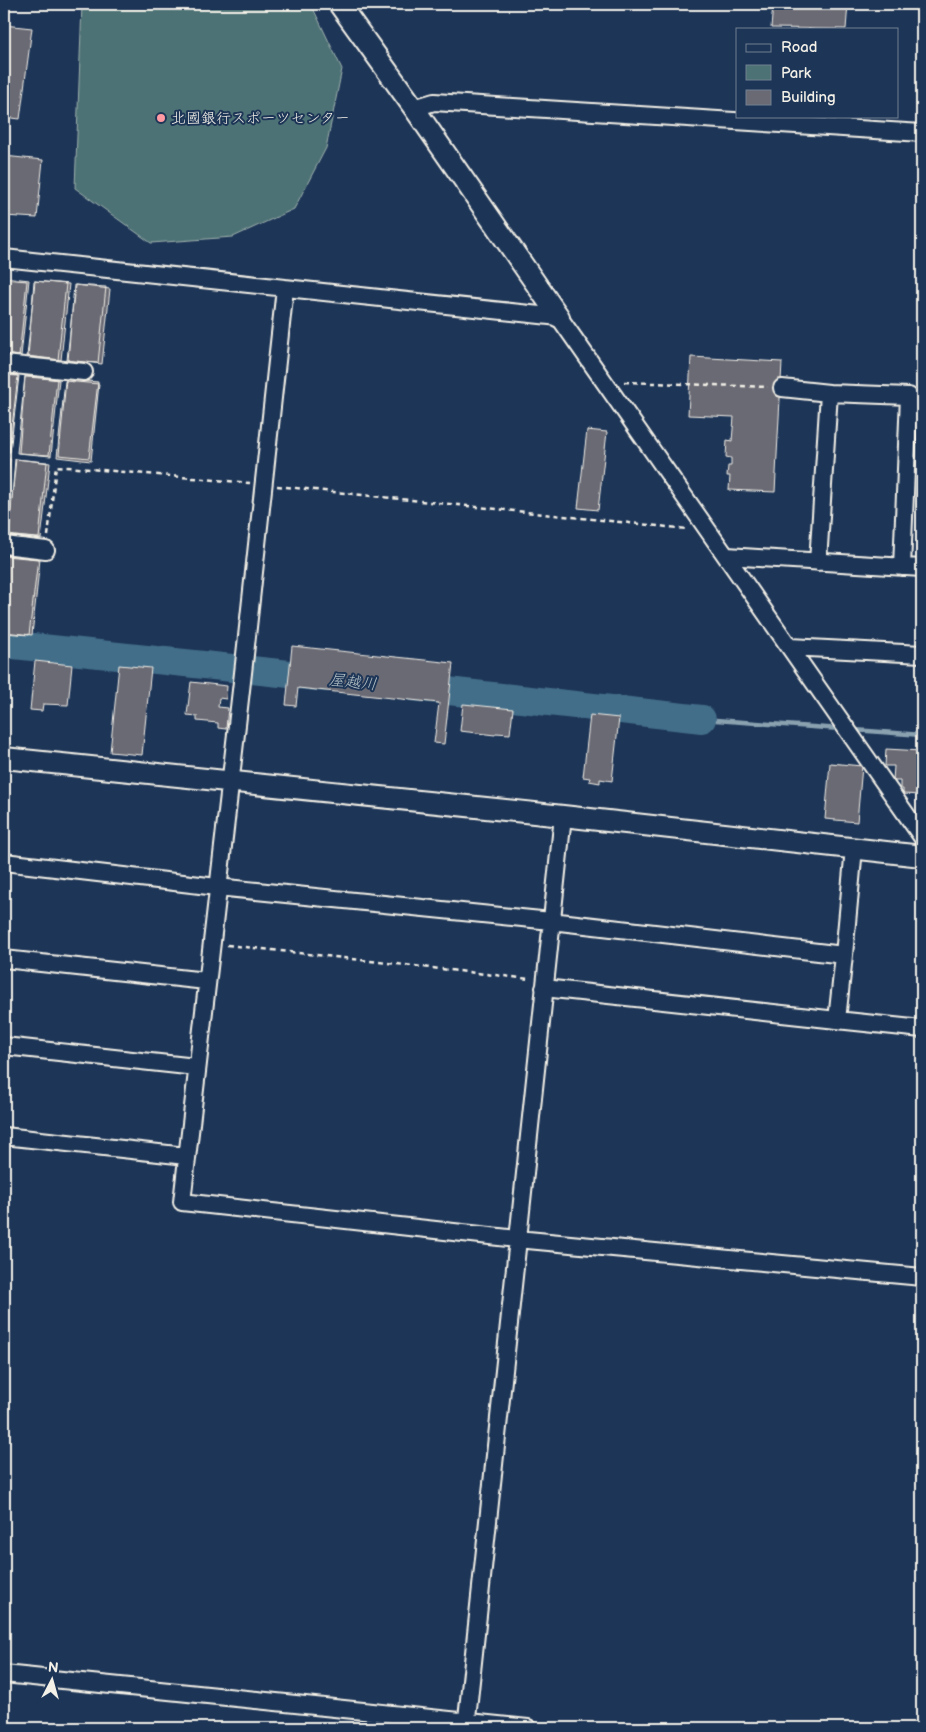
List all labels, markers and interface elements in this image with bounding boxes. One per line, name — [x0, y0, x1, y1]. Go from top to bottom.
legend — [736, 28, 898, 118]
text: Road — [781, 38, 817, 57]
text: Park — [781, 64, 812, 83]
text: Building — [781, 88, 836, 107]
place label: 北國銀行スポーツセンター — [171, 109, 350, 128]
marker: 北國銀行スポーツセンター — [155, 112, 167, 124]
water label: 屋越川 — [328, 671, 378, 694]
north arrow — [28, 1654, 78, 1704]
text: N — [47, 1659, 59, 1677]

